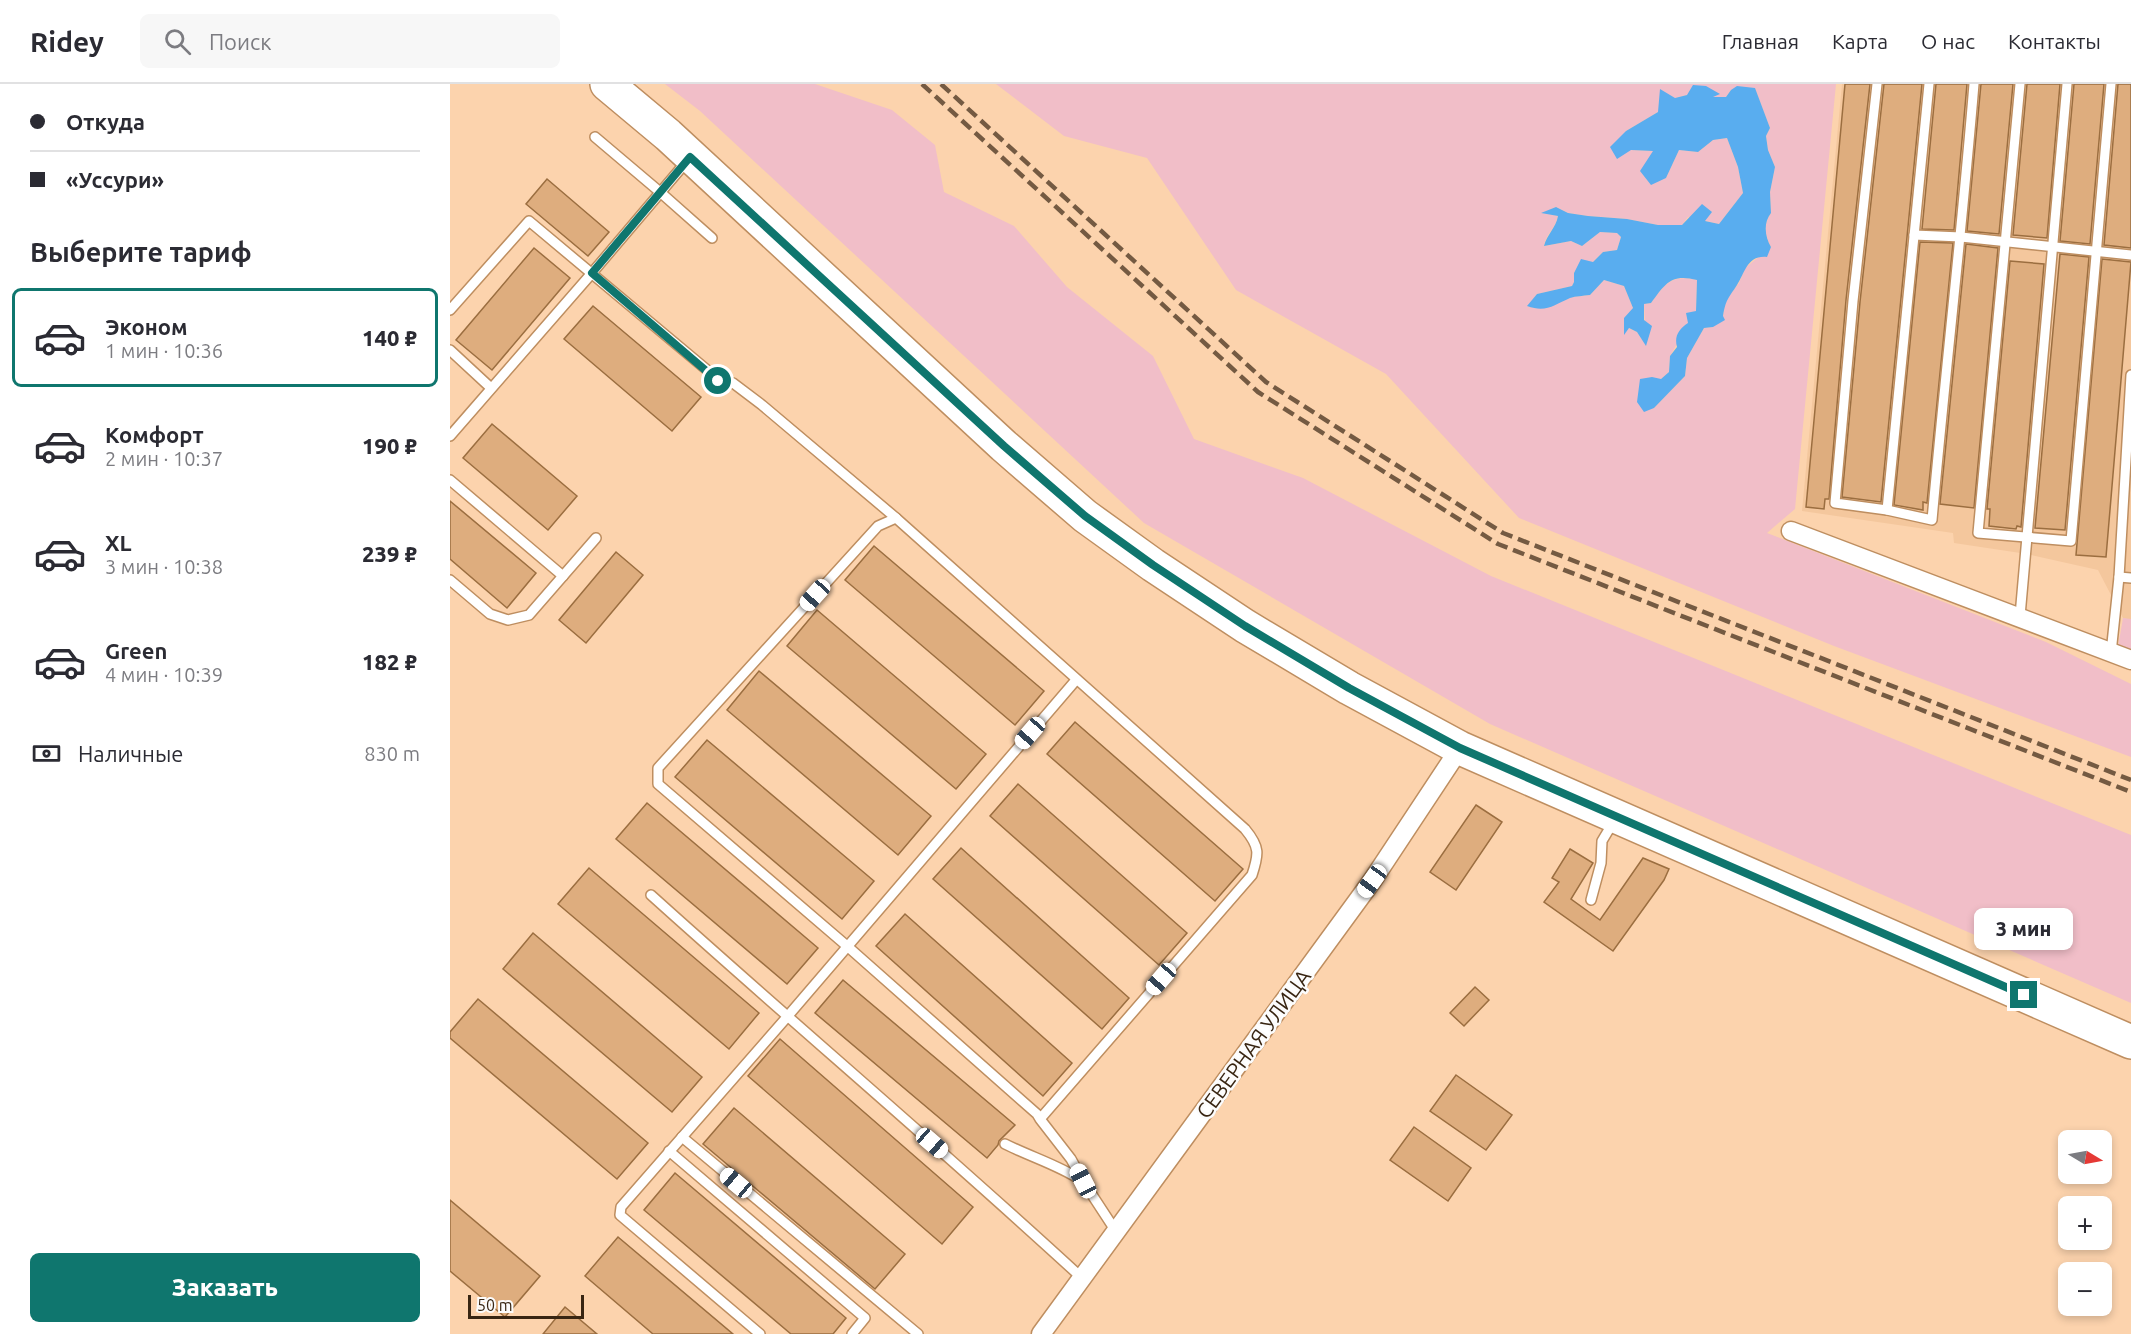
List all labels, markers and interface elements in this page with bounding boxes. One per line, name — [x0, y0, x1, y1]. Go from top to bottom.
search box — [140, 14, 560, 68]
icon: search — [161, 25, 194, 58]
text: Ridey — [30, 26, 104, 57]
text: Поиск — [209, 29, 272, 54]
text: Главная — [1722, 29, 1799, 53]
text: Карта — [1832, 29, 1888, 53]
text: О нас — [1921, 29, 1975, 53]
text: Контакты — [2008, 29, 2101, 53]
text: Откуда — [66, 109, 145, 134]
text: «Уссури» — [66, 167, 164, 192]
text: Выберите тариф — [30, 237, 252, 267]
icon: car — [33, 311, 87, 365]
text: Эконом — [105, 314, 187, 339]
text: 140 ₽ — [362, 325, 417, 350]
text: 1 мин · 10:36 — [105, 339, 223, 362]
route start — [704, 367, 731, 394]
icon: car — [33, 419, 87, 473]
text: Комфорт — [105, 422, 204, 447]
text: 190 ₽ — [362, 433, 417, 458]
text: 2 мин · 10:37 — [105, 447, 223, 470]
icon: car — [33, 527, 87, 581]
text: XL — [105, 530, 132, 555]
text: 239 ₽ — [362, 541, 417, 566]
text: 3 мин · 10:38 — [105, 555, 223, 578]
car — [796, 576, 834, 614]
icon: car — [33, 635, 87, 689]
text: Green — [105, 638, 167, 663]
text: 182 ₽ — [362, 649, 417, 674]
text: 4 мин · 10:39 — [105, 663, 223, 686]
car — [1011, 714, 1049, 752]
icon: cash — [30, 737, 63, 770]
text: Наличные — [78, 741, 183, 766]
text: 830 m — [364, 742, 420, 765]
car — [1354, 861, 1390, 901]
callout: 3 мин — [1974, 908, 2074, 950]
text: 3 мин — [1996, 917, 2051, 940]
car — [1142, 960, 1180, 998]
street label: СЕВЕРНАЯ УЛИЦА — [1191, 964, 1315, 1122]
route end — [2010, 981, 2037, 1008]
car — [913, 1124, 951, 1162]
north arrow — [2058, 1130, 2112, 1184]
map controls — [2058, 1130, 2112, 1316]
car — [1067, 1161, 1099, 1201]
car — [716, 1165, 756, 1201]
button: + — [2058, 1196, 2112, 1250]
button: Заказать — [30, 1253, 420, 1322]
button: − — [2058, 1262, 2112, 1316]
scale bar — [468, 1292, 584, 1320]
text: 50 m — [477, 1296, 513, 1314]

